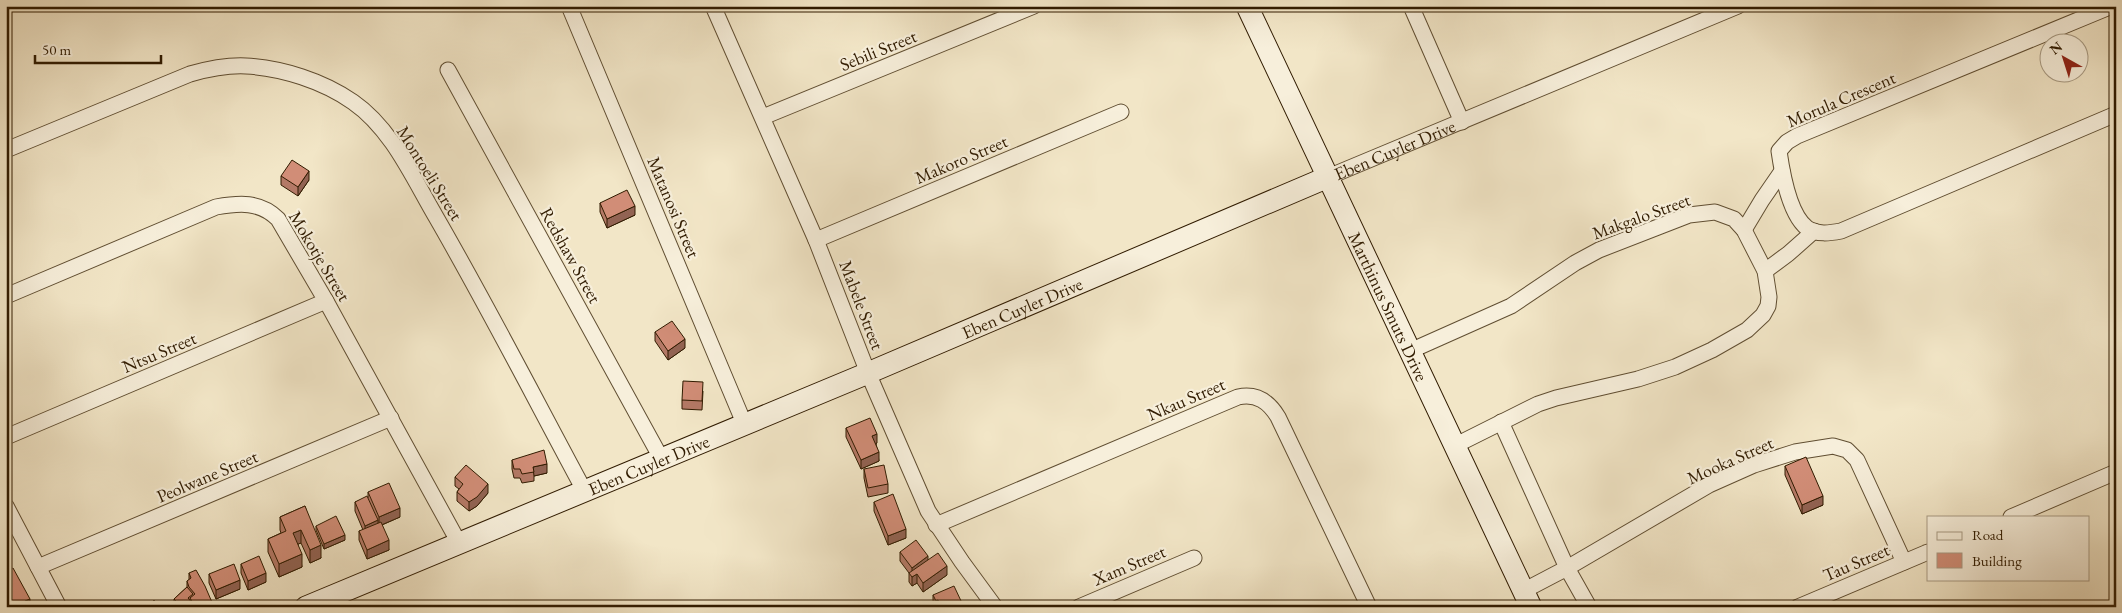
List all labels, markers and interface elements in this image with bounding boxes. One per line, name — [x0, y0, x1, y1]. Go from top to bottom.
street label: Sebili Street — [836, 24, 920, 76]
scale bar — [35, 32, 161, 64]
north arrow — [2040, 32, 2090, 82]
text: N — [2046, 37, 2066, 58]
text: 50 m — [42, 40, 71, 59]
street label: Morula Crescent — [1783, 66, 1899, 132]
street label: Eben Cuyler Drive — [1330, 114, 1459, 185]
street label: Montoeli Street — [392, 121, 468, 225]
street label: Makoro Street — [911, 129, 1011, 189]
street label: Matanosi Street — [642, 153, 706, 261]
street label: Makgalo Street — [1589, 187, 1694, 244]
street label: Redshaw Street — [535, 203, 607, 307]
street label: Mokotje Street — [284, 206, 356, 306]
street label: Marthinus Smuts Drive — [1344, 228, 1434, 384]
street label: Mabele Street — [834, 257, 890, 353]
street label: Eben Cuyler Drive — [958, 272, 1086, 343]
street label: Ntsu Street — [118, 326, 200, 378]
street label: Nkau Street — [1144, 372, 1229, 426]
street label: Eben Cuyler Drive — [584, 429, 713, 500]
street label: Mooka Street — [1683, 431, 1777, 489]
street label: Peolwane Street — [153, 444, 261, 508]
legend — [1927, 516, 2090, 580]
text: Road — [1972, 525, 2004, 544]
street label: Tau Street — [1819, 538, 1893, 586]
street label: Xam Street — [1088, 539, 1169, 591]
text: Building — [1972, 551, 2022, 570]

